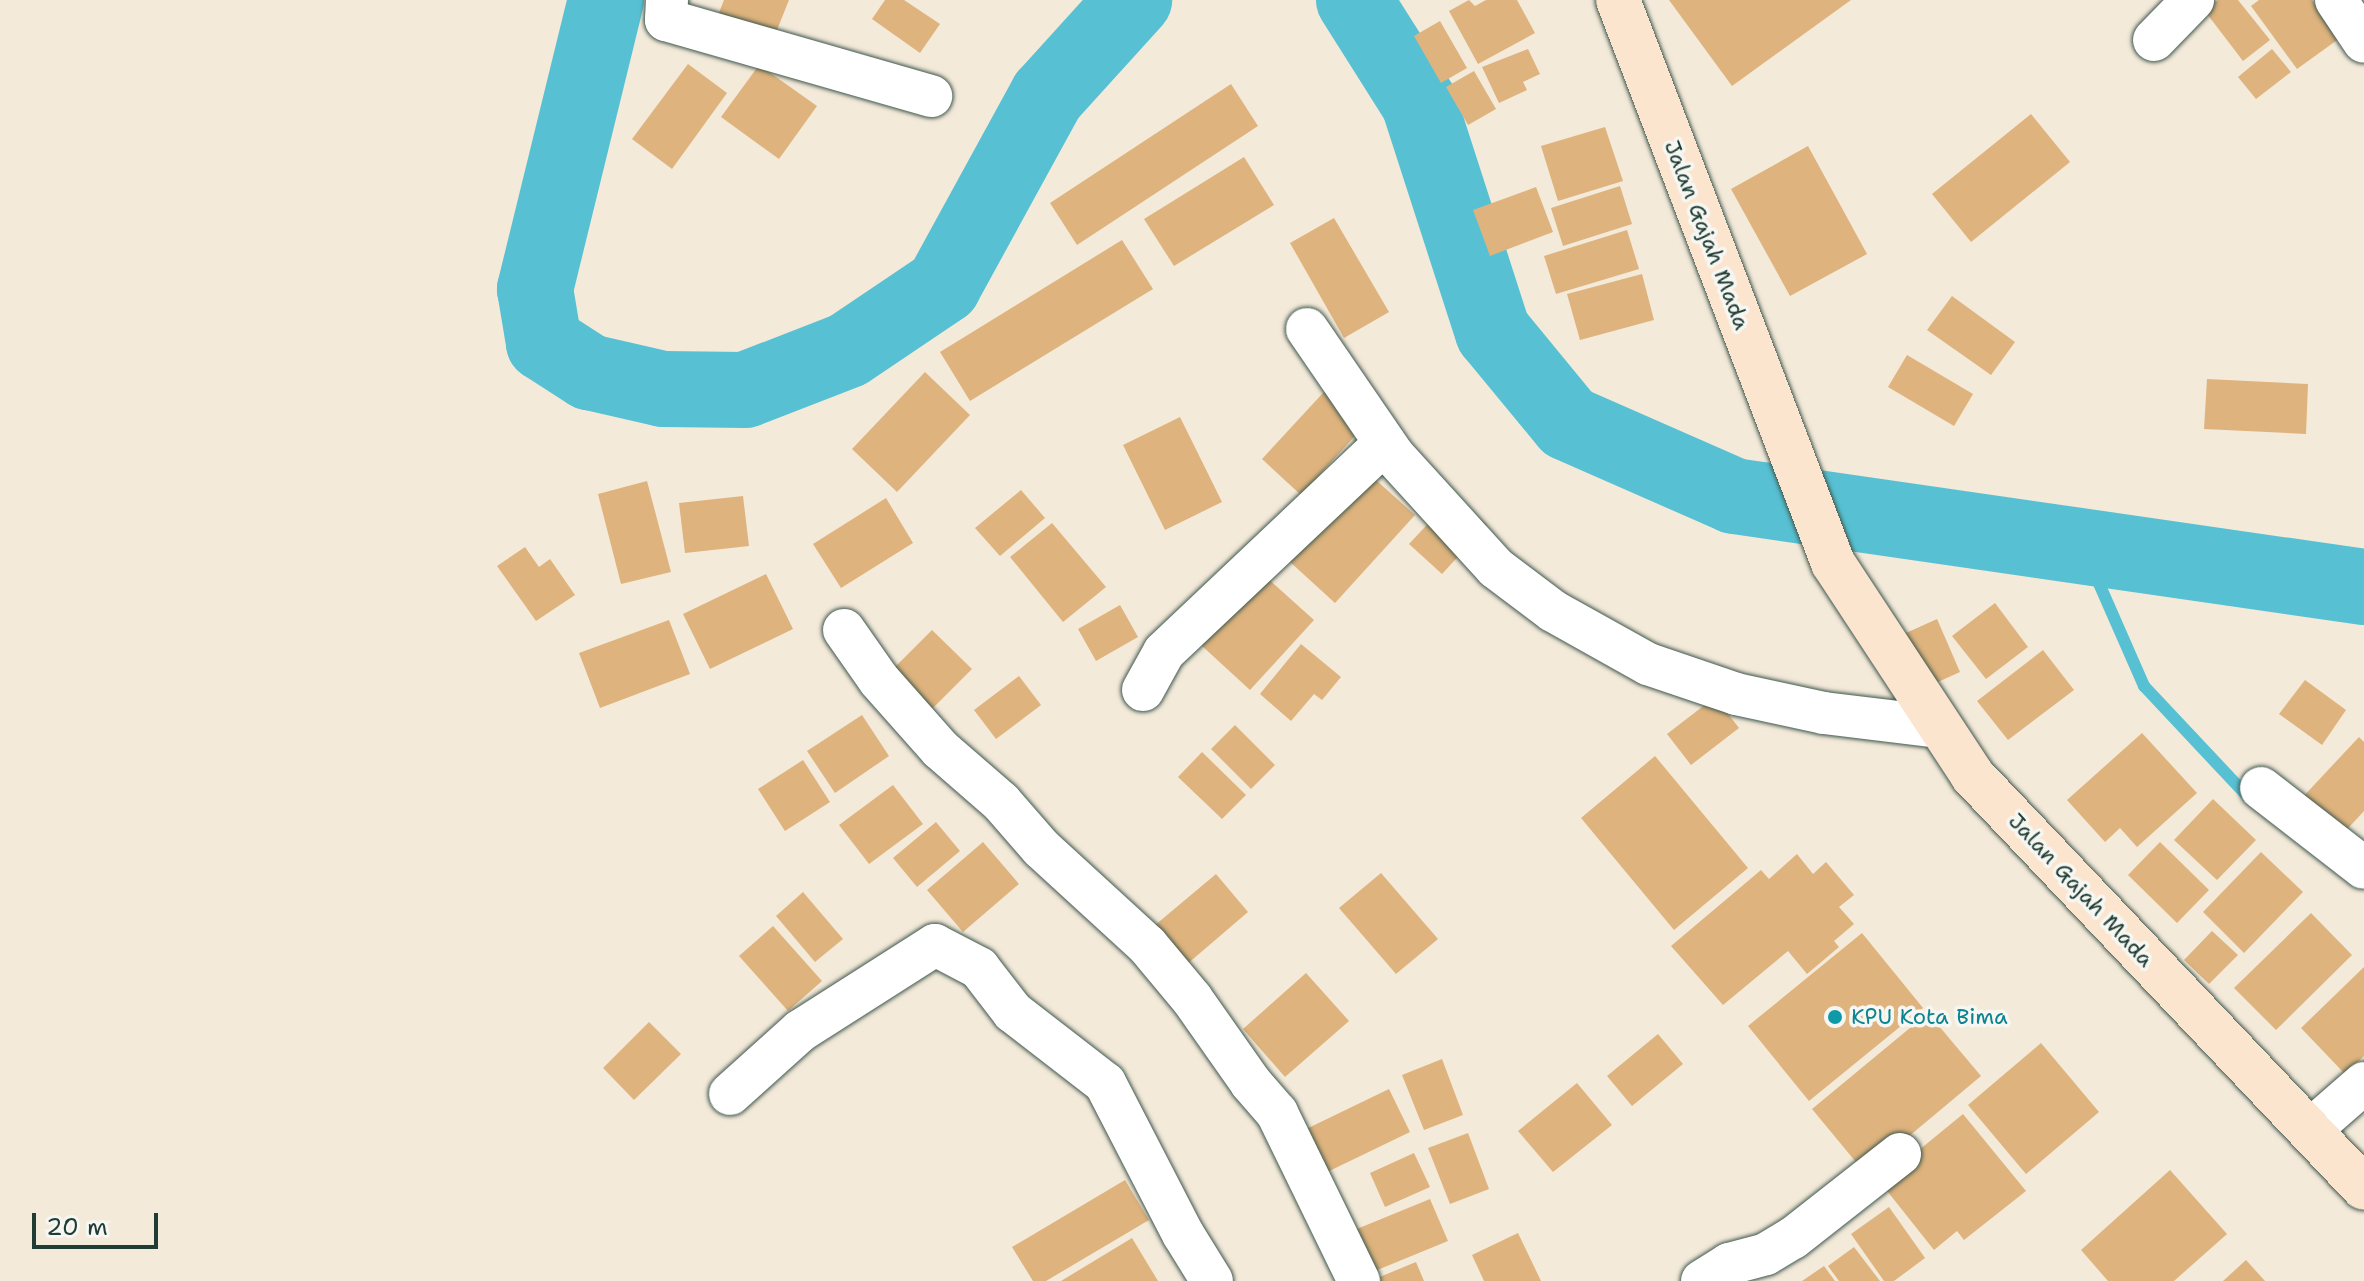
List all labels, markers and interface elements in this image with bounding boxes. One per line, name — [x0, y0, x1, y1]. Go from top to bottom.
street label: Jalan Gajah Mada — [1659, 137, 1755, 333]
street label: Jalan Gajah Mada — [2003, 808, 2159, 972]
place label: KPU Kota Bima — [1851, 1004, 2008, 1030]
marker: KPU Kota Bima — [1826, 1008, 1844, 1026]
scale bar — [36, 1197, 162, 1247]
text: 20 m — [46, 1211, 108, 1243]

